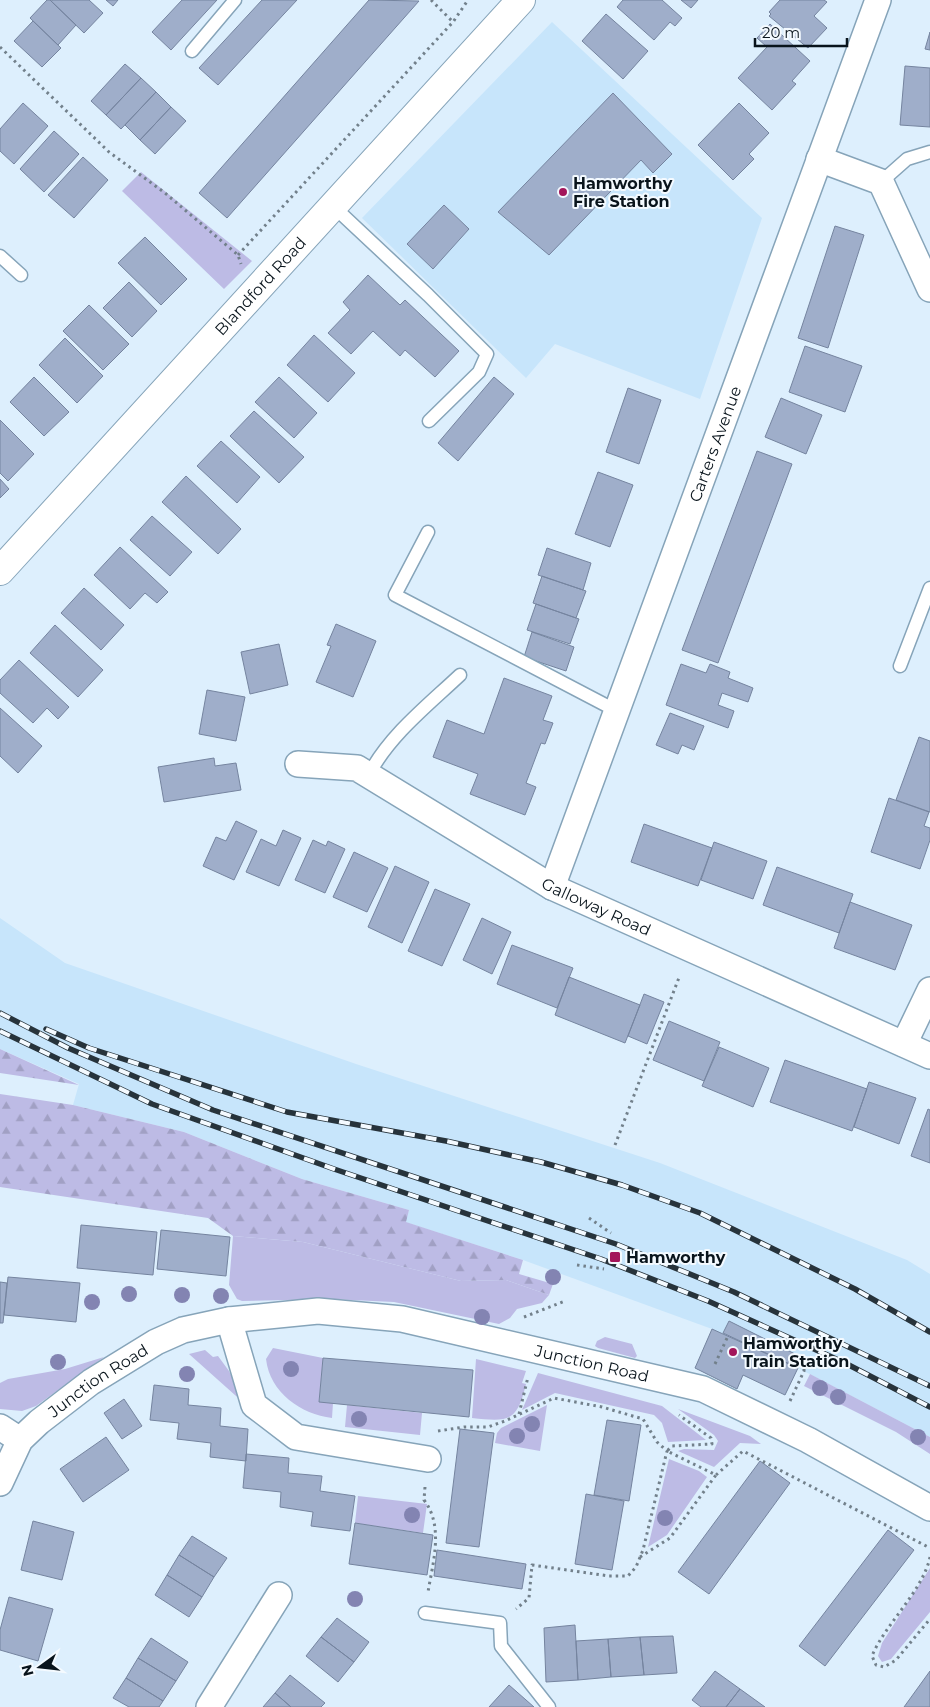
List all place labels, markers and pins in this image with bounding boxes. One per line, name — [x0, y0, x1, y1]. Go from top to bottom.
place label: Hamworthy Fire Station — [573, 174, 673, 211]
marker: Hamworthy Fire Station — [557, 186, 569, 198]
place label: Hamworthy — [626, 1248, 726, 1267]
marker: Hamworthy — [608, 1250, 622, 1264]
place label: Hamworthy Train Station — [743, 1334, 849, 1371]
marker: Hamworthy Train Station — [727, 1346, 739, 1358]

